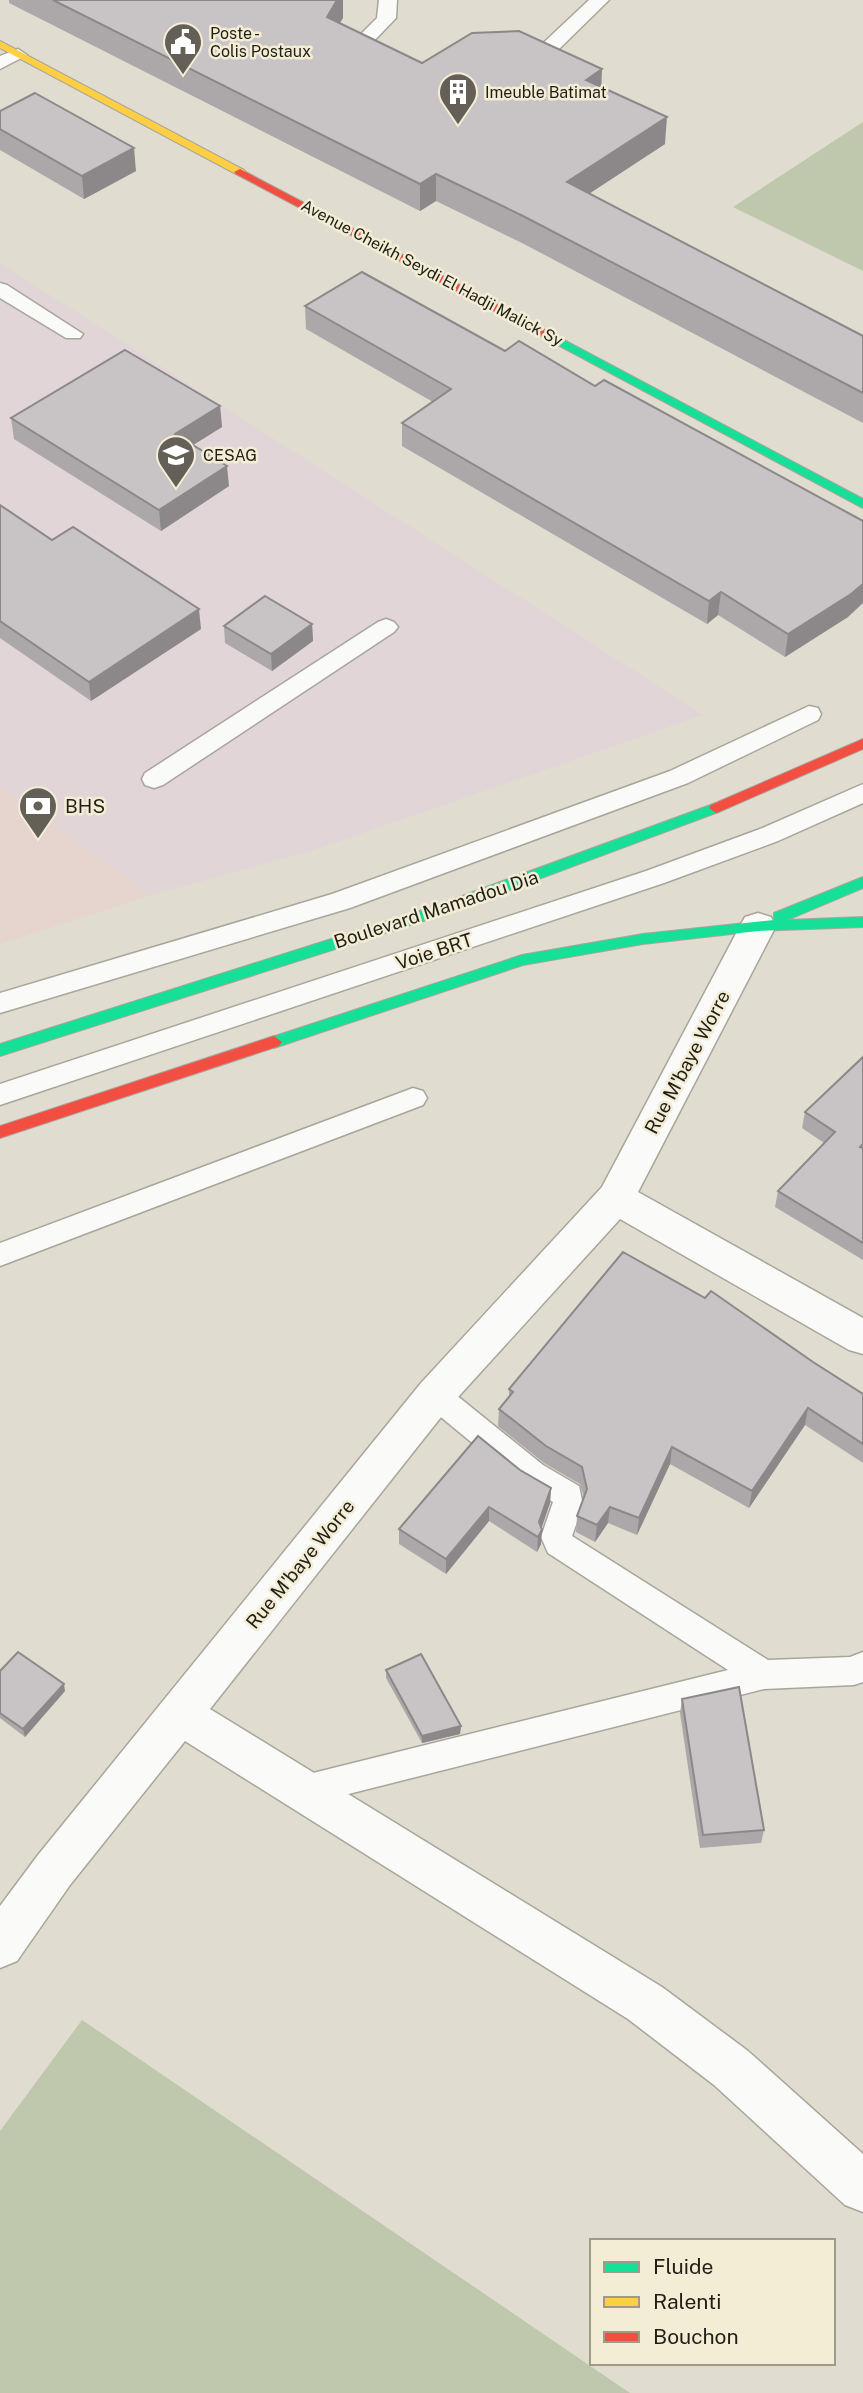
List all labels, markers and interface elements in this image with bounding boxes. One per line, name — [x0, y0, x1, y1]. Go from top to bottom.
public building icon: Poste - Colis Postaux — [162, 21, 204, 76]
place label: Poste - Colis Postaux — [210, 24, 311, 61]
building icon: Imeuble Batimat — [437, 71, 479, 126]
place label: Imeuble Batimat — [485, 83, 607, 102]
street label: Avenue Cheikh Seydi El Hadji Malick Sy — [298, 196, 566, 350]
school or university icon: CESAG — [155, 434, 197, 489]
place label: CESAG — [203, 446, 257, 465]
bank icon: BHS — [17, 785, 59, 840]
place label: BHS — [65, 795, 105, 817]
street label: Boulevard Mamadou Dia — [331, 865, 541, 953]
street label: Voie BRT — [393, 928, 475, 974]
street label: Rue M'baye Worre — [640, 986, 734, 1138]
street label: Rue M'baye Worre — [241, 1495, 359, 1633]
legend — [590, 2239, 835, 2365]
text: Fluide — [653, 2254, 713, 2279]
text: Ralenti — [653, 2289, 721, 2314]
text: Bouchon — [653, 2324, 739, 2349]

